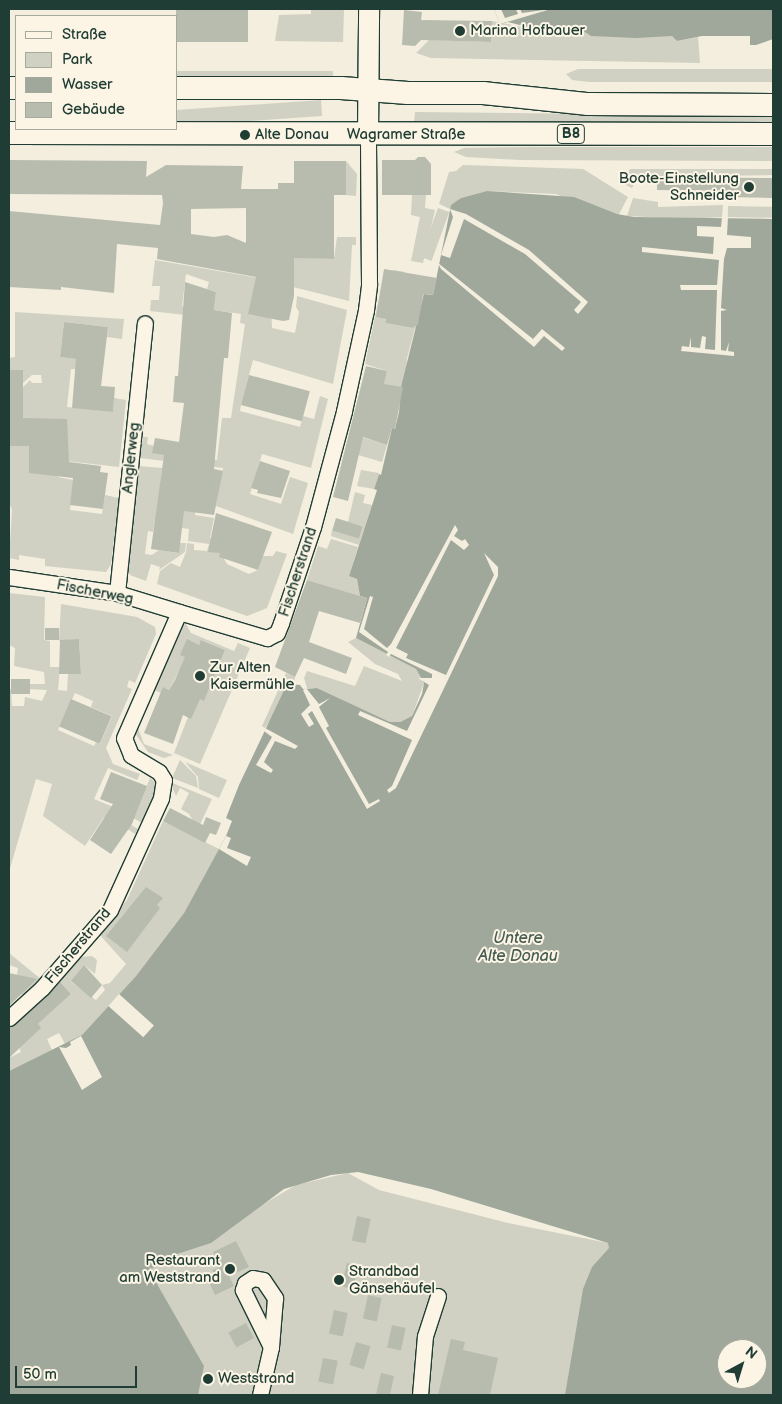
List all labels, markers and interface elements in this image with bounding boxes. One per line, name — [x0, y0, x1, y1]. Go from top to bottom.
legend — [15, 15, 178, 130]
place label: Marina Hofbauer — [470, 22, 585, 40]
text: Straße — [62, 25, 107, 44]
marker: Marina Hofbauer — [454, 25, 466, 37]
text: Park — [62, 50, 92, 69]
text: Wasser — [62, 75, 112, 94]
text: Gebäude — [62, 100, 125, 119]
road number: B8 — [556, 122, 586, 146]
place label: Alte Donau — [255, 126, 329, 144]
street label: Wagramer Straße — [347, 126, 465, 144]
marker: Alte Donau — [239, 129, 251, 141]
place label: Boote-Einstellung Schneider — [619, 169, 739, 204]
marker: Boote-Einstellung Schneider — [743, 181, 755, 193]
street label: Anglerweg — [118, 422, 144, 494]
street label: Fischerstrand — [275, 525, 321, 619]
street label: Fischerweg — [55, 576, 135, 608]
place label: Zur Alten Kaisermühle — [210, 658, 294, 693]
marker: Zur Alten Kaisermühle — [194, 670, 206, 682]
street label: Fischerstrand — [41, 905, 115, 987]
water label: Untere Alte Donau — [478, 929, 558, 967]
place label: Restaurant am Weststrand — [119, 1251, 220, 1286]
place label: Strandbad Gänsehäufel — [349, 1262, 435, 1297]
marker: Restaurant am Weststrand — [224, 1263, 236, 1275]
marker: Strandbad Gänsehäufel — [333, 1274, 345, 1286]
north arrow — [717, 1339, 767, 1389]
text: N — [742, 1343, 761, 1363]
scale bar — [18, 1356, 140, 1388]
text: 50 m — [23, 1365, 57, 1384]
place label: Weststrand — [218, 1370, 294, 1388]
marker: Weststrand — [202, 1373, 214, 1385]

